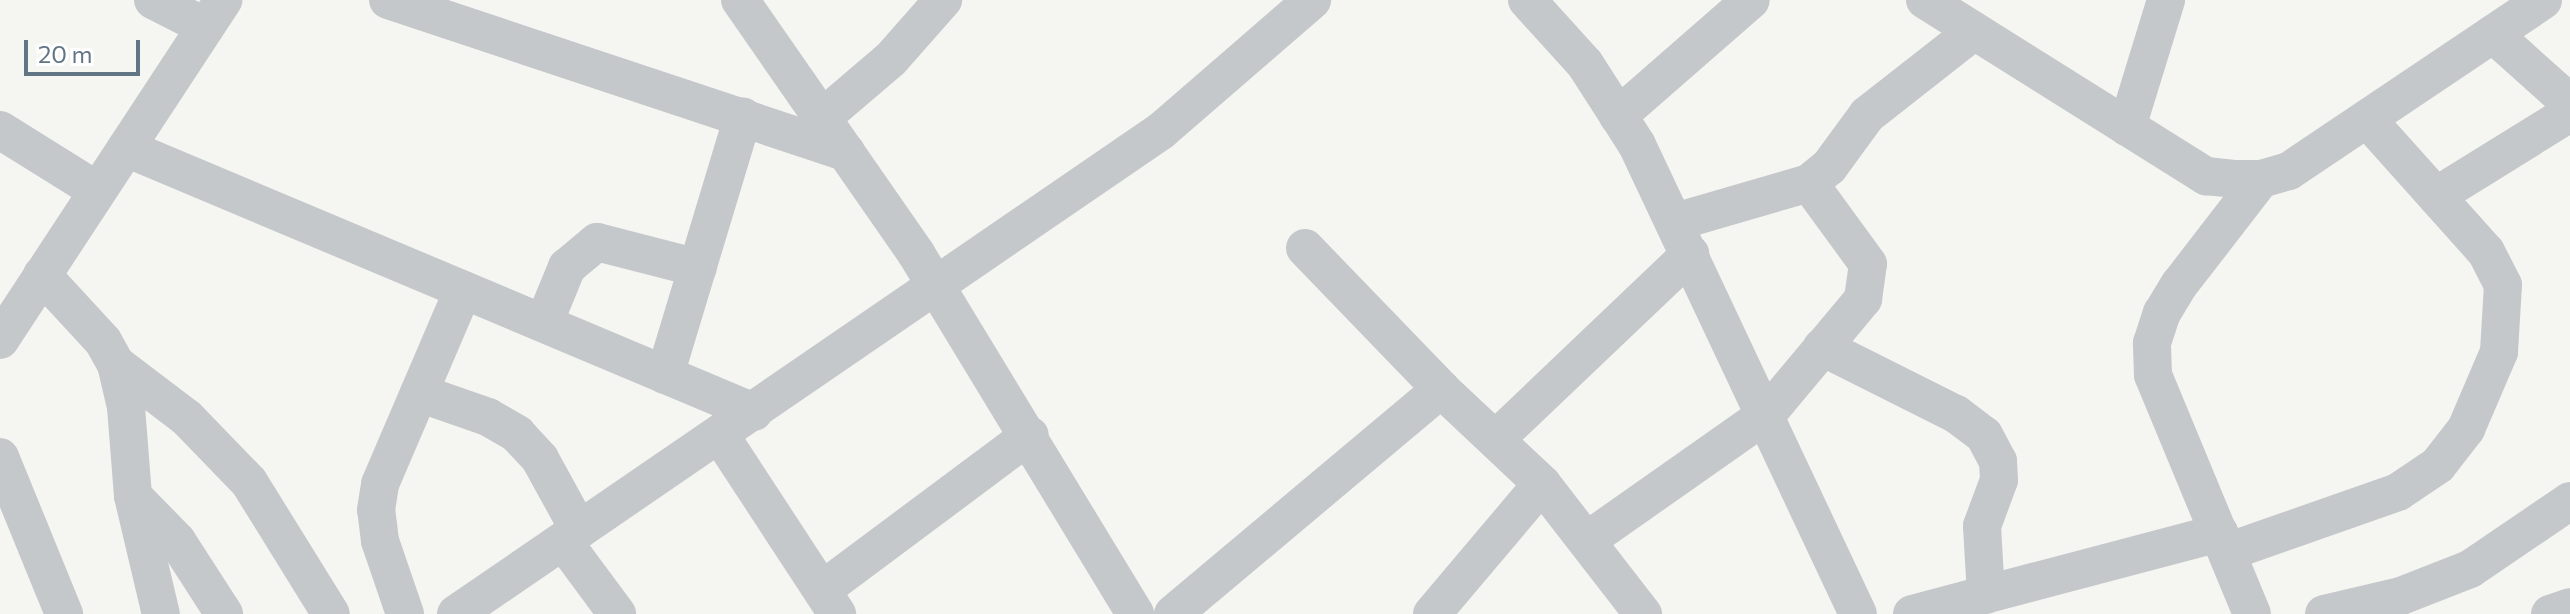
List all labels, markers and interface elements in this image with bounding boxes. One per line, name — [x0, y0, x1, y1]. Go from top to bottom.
scale bar — [28, 24, 144, 74]
text: 20 m — [38, 39, 92, 68]

